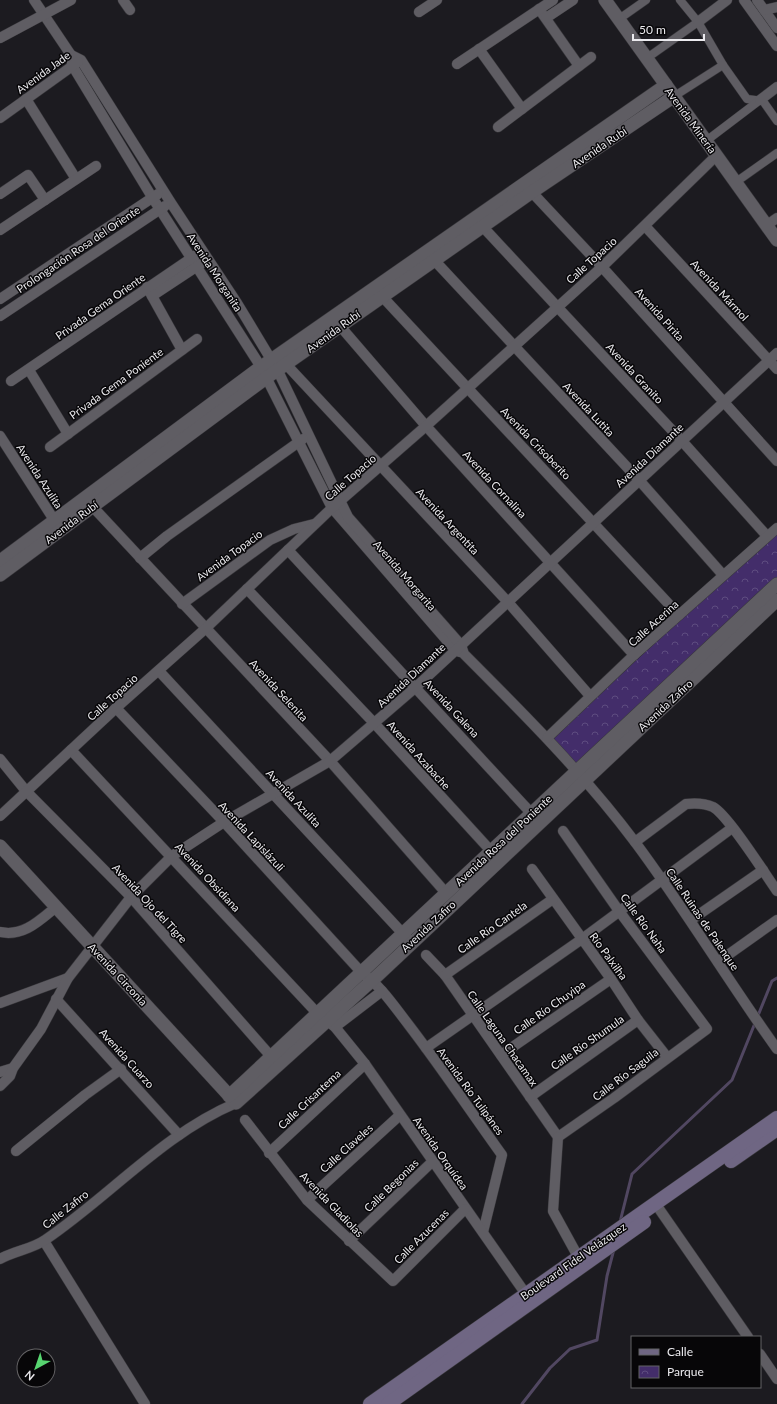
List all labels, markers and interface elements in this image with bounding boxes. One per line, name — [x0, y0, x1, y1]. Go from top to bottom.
scale bar — [633, 16, 704, 42]
text: 50 m — [639, 22, 666, 37]
street label: Avenida Jade — [14, 48, 72, 96]
street label: Avenida Minería — [663, 84, 719, 156]
street label: Avenida Rubí — [569, 124, 629, 170]
street label: Prolongación Rosa del Oriente — [14, 203, 142, 295]
street label: Avenida Morganita — [185, 230, 245, 314]
street label: Calle Topacio — [563, 234, 619, 286]
street label: Avenida Mármol — [688, 257, 752, 323]
street label: Privada Gema Oriente — [53, 270, 148, 342]
street label: Avenida Pirita — [633, 285, 687, 343]
street label: Avenida Rubí — [304, 307, 363, 355]
street label: Avenida Granito — [604, 340, 666, 406]
street label: Privada Gema Poniente — [67, 345, 166, 421]
street label: Avenida Lutita — [561, 379, 617, 439]
street label: Avenida Crisoberito — [498, 404, 574, 482]
street label: Avenida Diamante — [612, 420, 686, 490]
street label: Avenida Azulita — [14, 441, 66, 511]
street label: Avenida Cornalina — [460, 448, 530, 520]
street label: Calle Topacio — [322, 451, 378, 503]
street label: Avenida Argentita — [414, 485, 482, 557]
street label: Avenida Rubí — [42, 498, 100, 546]
street label: Avenida Topacio — [193, 527, 265, 583]
street label: Avenida Morgarita — [371, 537, 439, 613]
street label: Calle Acerina — [625, 597, 681, 649]
street label: Avenida Diamante — [374, 640, 448, 710]
street label: Avenida Selenita — [247, 656, 311, 724]
street label: Calle Topacio — [84, 671, 140, 723]
street label: Avenida Galena — [422, 676, 482, 740]
street label: Avenida Zafiro — [635, 676, 695, 734]
street label: Avenida Azabache — [385, 718, 453, 792]
street label: Avenida Azulita — [264, 766, 324, 830]
street label: Avenida Rosa del Poniente — [452, 792, 554, 888]
street label: Avenida Lapislázuli — [216, 798, 288, 874]
street label: Avenida Obsidiana — [173, 840, 243, 914]
street label: Avenida Ojo del Tigre — [110, 861, 190, 945]
street label: Calle Ruinas de Palenque — [664, 865, 742, 973]
street label: Calle Río Naha — [618, 891, 670, 955]
street label: Avenida Zafiro — [398, 897, 458, 955]
street label: Calle Río Cantela — [455, 898, 529, 956]
street label: Río Palxilha — [587, 930, 631, 982]
street label: Avenida Circonia — [86, 940, 150, 1008]
street label: Calle Río Chuyipa — [511, 977, 587, 1037]
street label: Calle Laguna Chacamax — [465, 988, 541, 1089]
street label: Calle Río Shumula — [548, 1012, 626, 1072]
street label: Avenida Cuarzo — [97, 1026, 157, 1090]
street label: Avenida Río Tulipánes — [435, 1045, 507, 1137]
street label: Calle Río Saguila — [590, 1045, 660, 1103]
street label: Calle Crisantema — [275, 1067, 343, 1131]
street label: Avenida Orquídea — [411, 1114, 471, 1192]
street label: Calle Claveles — [317, 1121, 375, 1175]
street label: Calle Begonias — [361, 1156, 421, 1214]
street label: Avenida Gladiolas — [298, 1169, 367, 1239]
street label: Calle Zafiro — [39, 1187, 91, 1231]
street label: Calle Azucenas — [391, 1206, 451, 1266]
street label: Boulevard Fidel Velázquez — [518, 1220, 628, 1302]
legend — [631, 1336, 761, 1388]
text: Calle — [667, 1344, 693, 1359]
north arrow — [16, 1348, 56, 1388]
text: Parque — [667, 1364, 704, 1379]
text: N — [22, 1368, 37, 1384]

